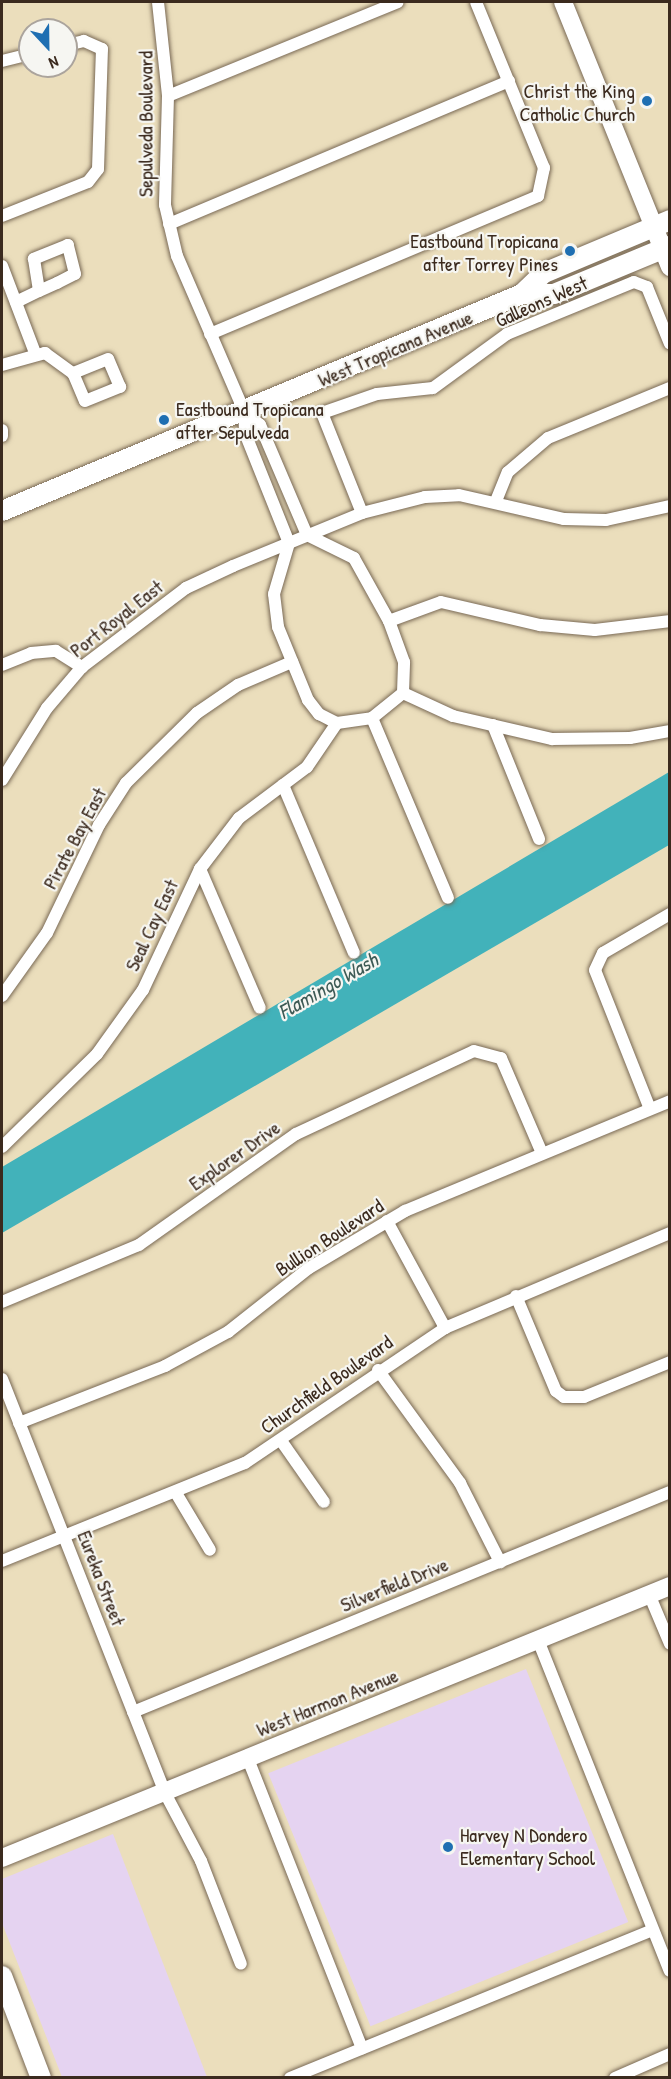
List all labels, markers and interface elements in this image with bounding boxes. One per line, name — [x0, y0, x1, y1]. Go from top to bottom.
north arrow — [18, 18, 78, 78]
text: N — [46, 51, 62, 75]
street label: Sepulveda Boulevard — [133, 51, 157, 197]
place label: Christ the King Catholic Church — [519, 78, 635, 125]
marker: Christ the King Catholic Church — [640, 94, 654, 108]
place label: Eastbound Tropicana after Torrey Pines — [410, 228, 558, 275]
marker: Eastbound Tropicana after Torrey Pines — [563, 244, 577, 258]
street label: Galleons West — [491, 270, 591, 332]
street label: West Tropicana Avenue — [314, 305, 476, 391]
place label: Eastbound Tropicana after Sepulveda — [176, 396, 324, 443]
marker: Eastbound Tropicana after Sepulveda — [157, 413, 171, 427]
street label: Port Royal East — [65, 574, 167, 662]
street label: Pirate Bay East — [37, 783, 111, 893]
street label: Seal Cay East — [119, 876, 183, 974]
water label: Flamingo Wash — [274, 947, 382, 1025]
street label: Explorer Drive — [184, 1115, 284, 1195]
street label: Bullion Boulevard — [271, 1193, 387, 1281]
street label: Churchfield Boulevard — [255, 1330, 397, 1438]
street label: Eureka Street — [73, 1527, 131, 1629]
street label: Silverfield Drive — [337, 1552, 451, 1616]
street label: West Harmon Avenue — [253, 1663, 401, 1741]
place label: Harvey N Dondero Elementary School — [460, 1823, 595, 1870]
marker: Harvey N Dondero Elementary School — [441, 1840, 455, 1854]

